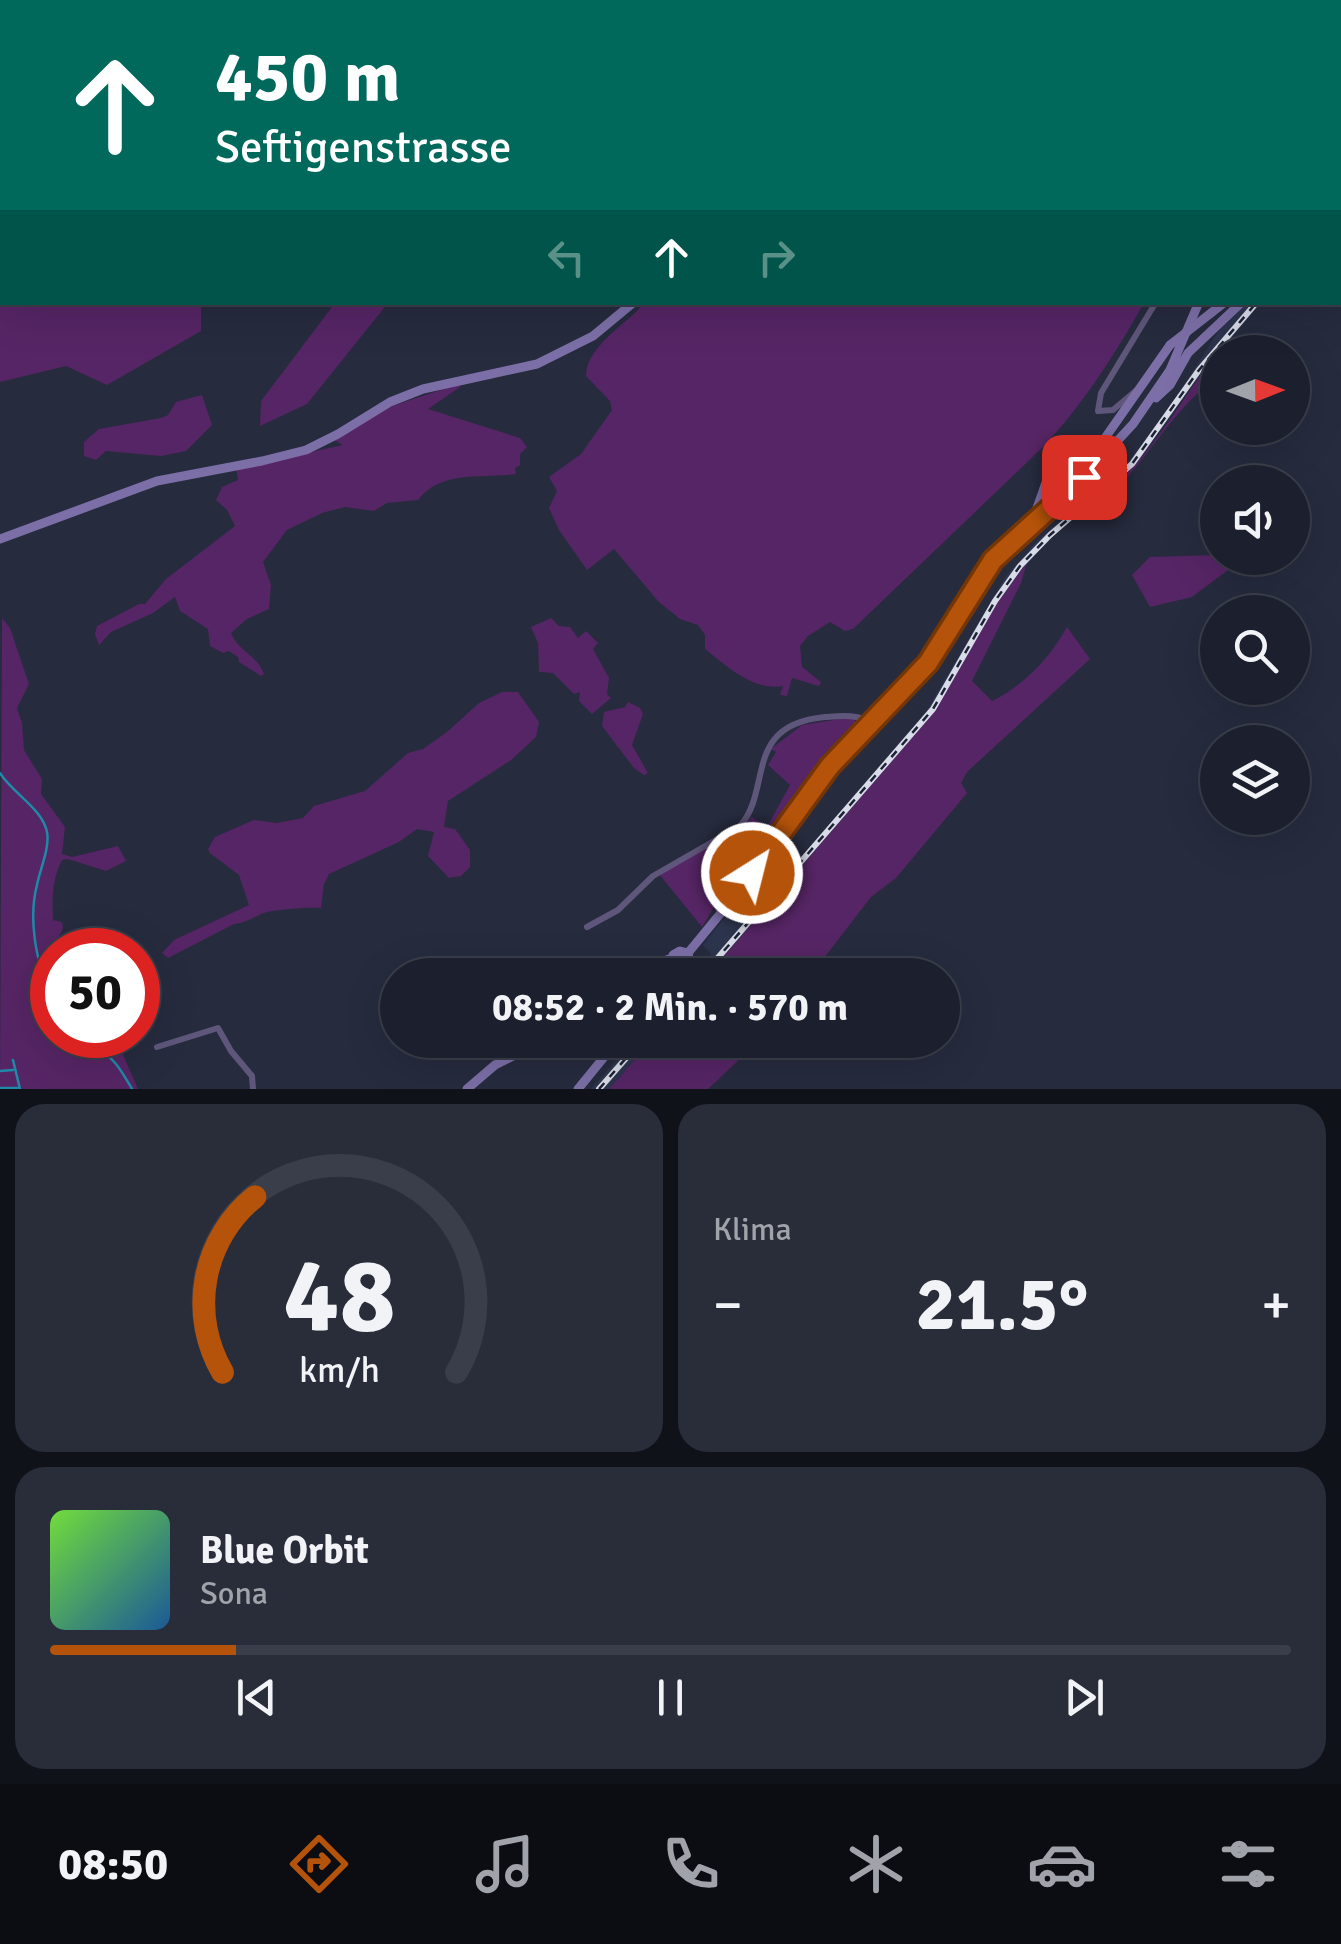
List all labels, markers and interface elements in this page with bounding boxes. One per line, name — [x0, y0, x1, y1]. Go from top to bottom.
text: 450 m — [215, 34, 400, 120]
icon: ahead — [50, 40, 180, 170]
text: Seftigenstrasse — [215, 120, 512, 175]
icon: left — [539, 230, 594, 285]
icon: ahead — [644, 230, 699, 285]
icon: right — [749, 230, 804, 285]
north arrow — [1200, 335, 1310, 445]
map controls — [1200, 335, 1310, 835]
pin — [1042, 435, 1127, 520]
icon: arrive — [1057, 450, 1112, 505]
button: sound — [1200, 465, 1310, 575]
button: search — [1200, 595, 1310, 705]
button: layers — [1200, 725, 1310, 835]
position arrow — [700, 821, 804, 925]
speed limit sign: 50 — [30, 928, 160, 1058]
text: 08:52 · 2 Min. · 570 m — [492, 984, 848, 1031]
text: Klima — [713, 1210, 792, 1249]
text: 48 — [283, 1232, 395, 1360]
text: 21.5° — [916, 1258, 1089, 1351]
text: − — [713, 1271, 743, 1339]
text: + — [1261, 1271, 1291, 1339]
text: km/h — [299, 1348, 379, 1392]
text: Blue Orbit — [200, 1527, 369, 1574]
text: Sona — [200, 1574, 268, 1613]
icon: previous — [229, 1670, 284, 1725]
icon: pause — [643, 1670, 698, 1725]
icon: next — [1057, 1670, 1112, 1725]
icon: directions — [284, 1829, 354, 1899]
icon: music — [470, 1829, 540, 1899]
icon: phone — [656, 1829, 726, 1899]
icon: climate — [841, 1829, 911, 1899]
icon: car — [1027, 1829, 1097, 1899]
icon: filters — [1213, 1829, 1283, 1899]
text: 08:50 — [58, 1837, 168, 1892]

